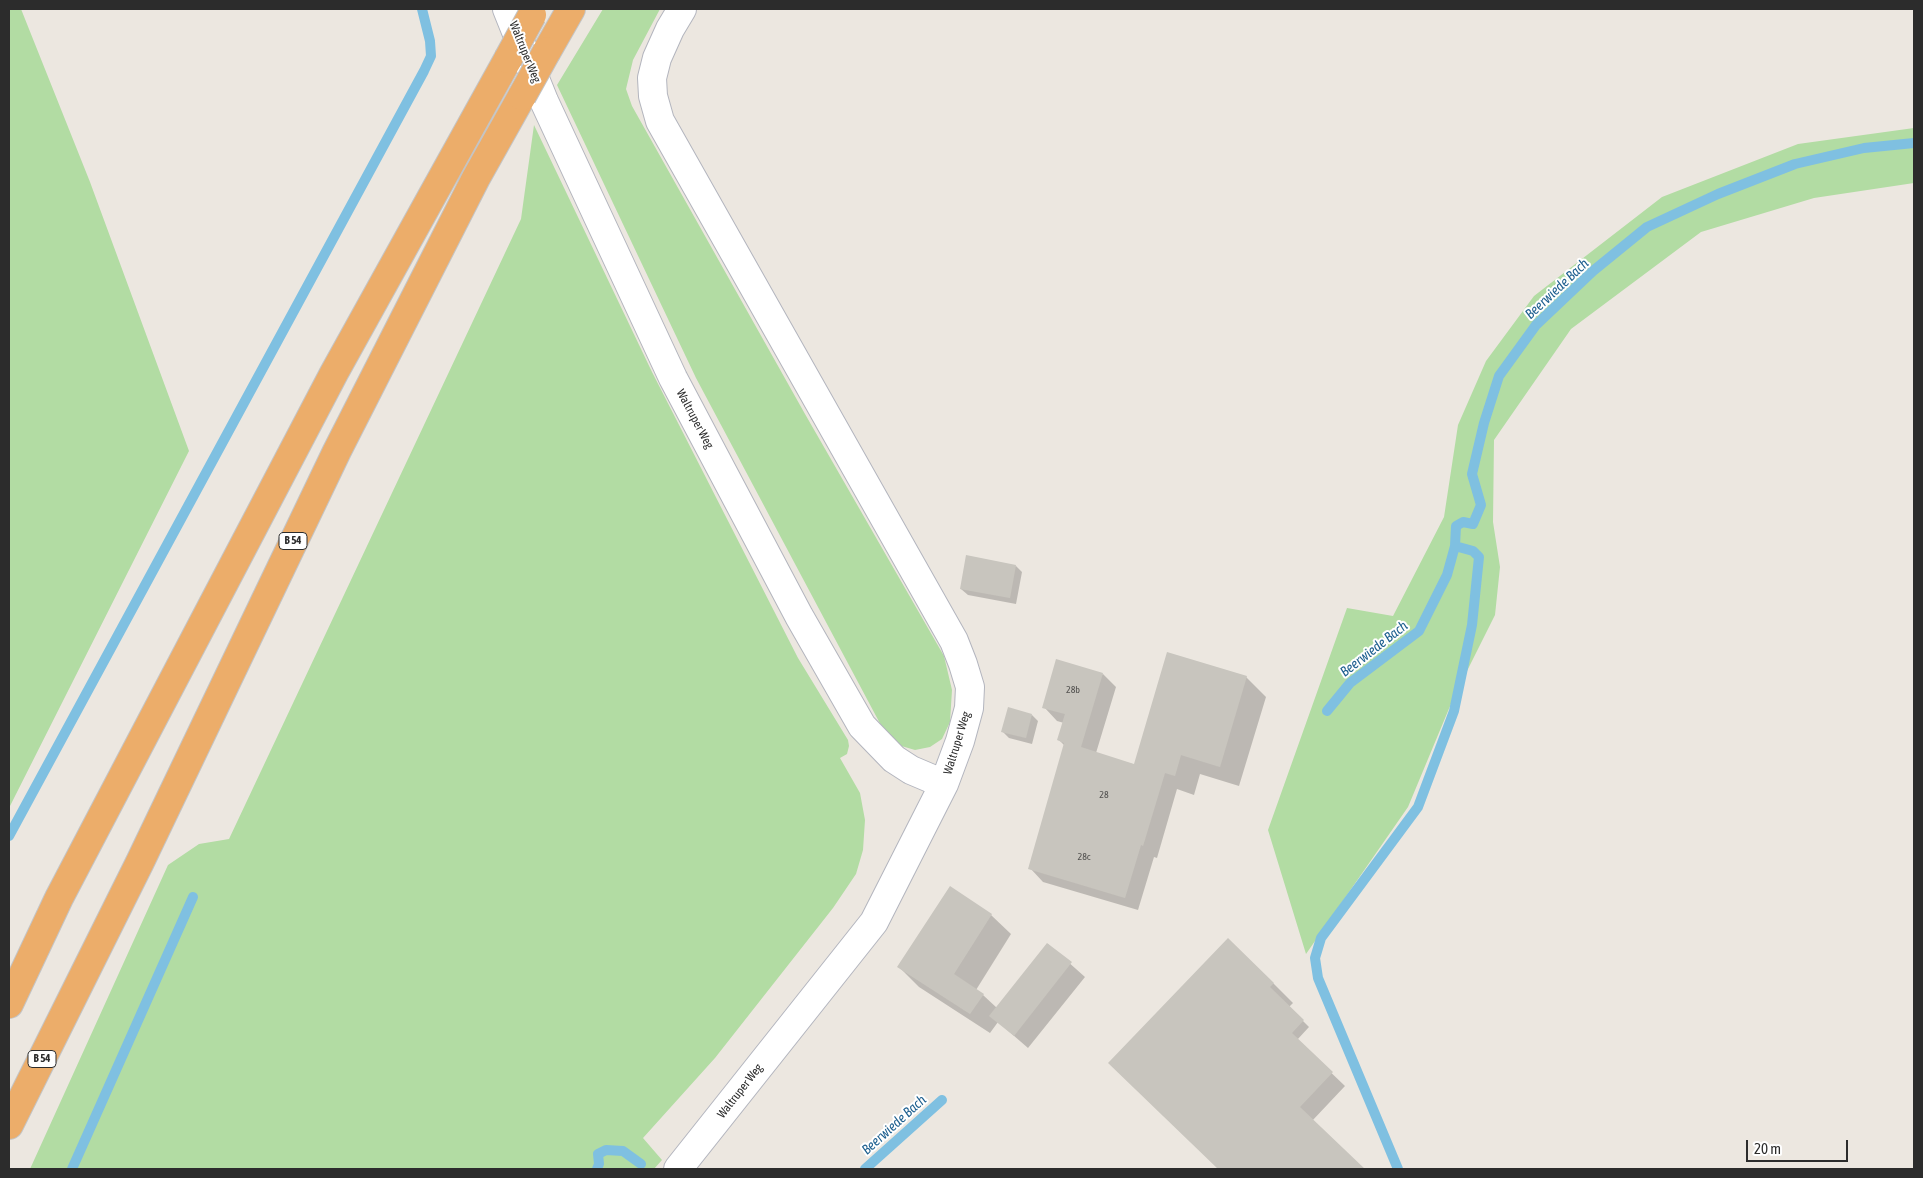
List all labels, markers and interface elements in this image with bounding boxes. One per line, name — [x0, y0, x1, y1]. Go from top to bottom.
street label: Waltruper Weg — [506, 19, 544, 85]
water label: Beerwiede Bach — [1522, 255, 1592, 323]
street label: Waltruper Weg — [673, 387, 717, 451]
road number: B 54 — [279, 532, 307, 550]
water label: Beerwiede Bach — [1337, 617, 1411, 681]
house number: 28b — [1066, 684, 1080, 696]
street label: Waltruper Weg — [941, 710, 973, 776]
house number: 28 — [1099, 789, 1109, 801]
house number: 28c — [1077, 851, 1091, 863]
road number: B 54 — [28, 1050, 56, 1068]
street label: Waltruper Weg — [714, 1061, 766, 1121]
water label: Beerwiede Bach — [858, 1092, 930, 1158]
scale bar — [1748, 1130, 1850, 1162]
text: 20 m — [1754, 1140, 1781, 1157]

